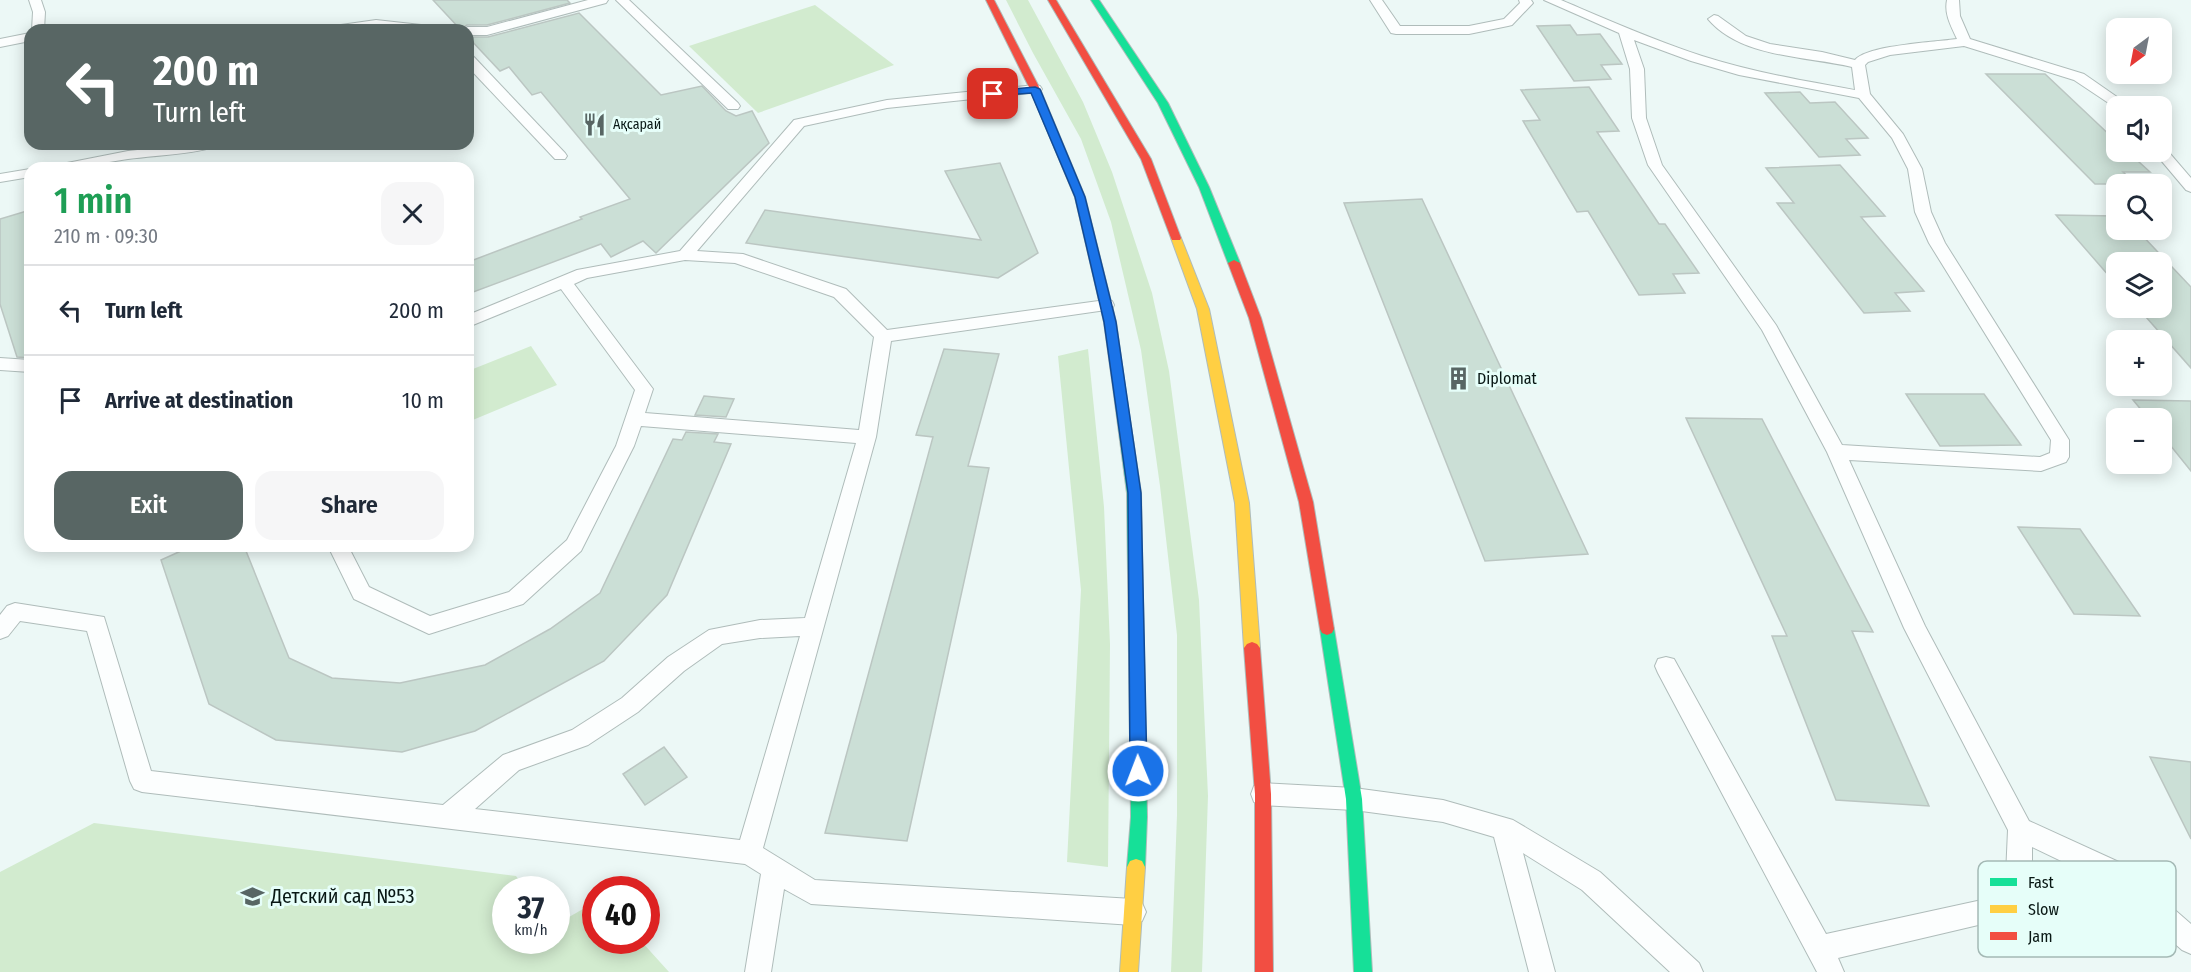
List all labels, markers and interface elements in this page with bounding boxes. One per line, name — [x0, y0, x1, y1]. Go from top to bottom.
north arrow — [2106, 18, 2172, 84]
map controls — [2106, 18, 2172, 474]
text: 200 m — [153, 46, 259, 96]
icon: left — [54, 48, 132, 126]
pin — [967, 68, 1018, 119]
icon: arrive — [976, 77, 1009, 110]
button: sound — [2106, 96, 2172, 162]
text: Turn left — [153, 97, 246, 129]
restaurant icon: Ақсарай — [582, 111, 608, 137]
place label: Ақсарай — [613, 116, 661, 133]
button: search — [2106, 174, 2172, 240]
text: 1 min — [54, 179, 132, 223]
button: close — [381, 182, 444, 245]
text: 210 m · 09:30 — [54, 224, 158, 248]
button: layers — [2106, 252, 2172, 318]
icon: left — [54, 294, 87, 327]
text: Turn left — [105, 297, 183, 324]
text: 200 m — [389, 297, 444, 324]
button: + — [2106, 330, 2172, 396]
building icon: Diplomat — [1446, 365, 1472, 391]
place label: Diplomat — [1477, 369, 1538, 388]
icon: arrive — [54, 384, 87, 417]
text: Arrive at destination — [105, 387, 293, 414]
text: 10 m — [402, 387, 444, 414]
button: − — [2106, 408, 2172, 474]
button: Exit — [54, 471, 243, 540]
button: Share — [255, 471, 444, 540]
position arrow — [1106, 739, 1170, 803]
legend — [1978, 861, 2176, 957]
text: Fast — [2028, 873, 2055, 892]
speed limit sign: 40 — [582, 876, 660, 954]
school or university icon: Детский сад №53 — [240, 883, 266, 909]
place label: Детский сад №53 — [270, 884, 414, 908]
text: 37 — [518, 890, 544, 926]
text: Slow — [2028, 900, 2059, 919]
text: km/h — [514, 921, 548, 939]
text: Jam — [2028, 927, 2053, 946]

